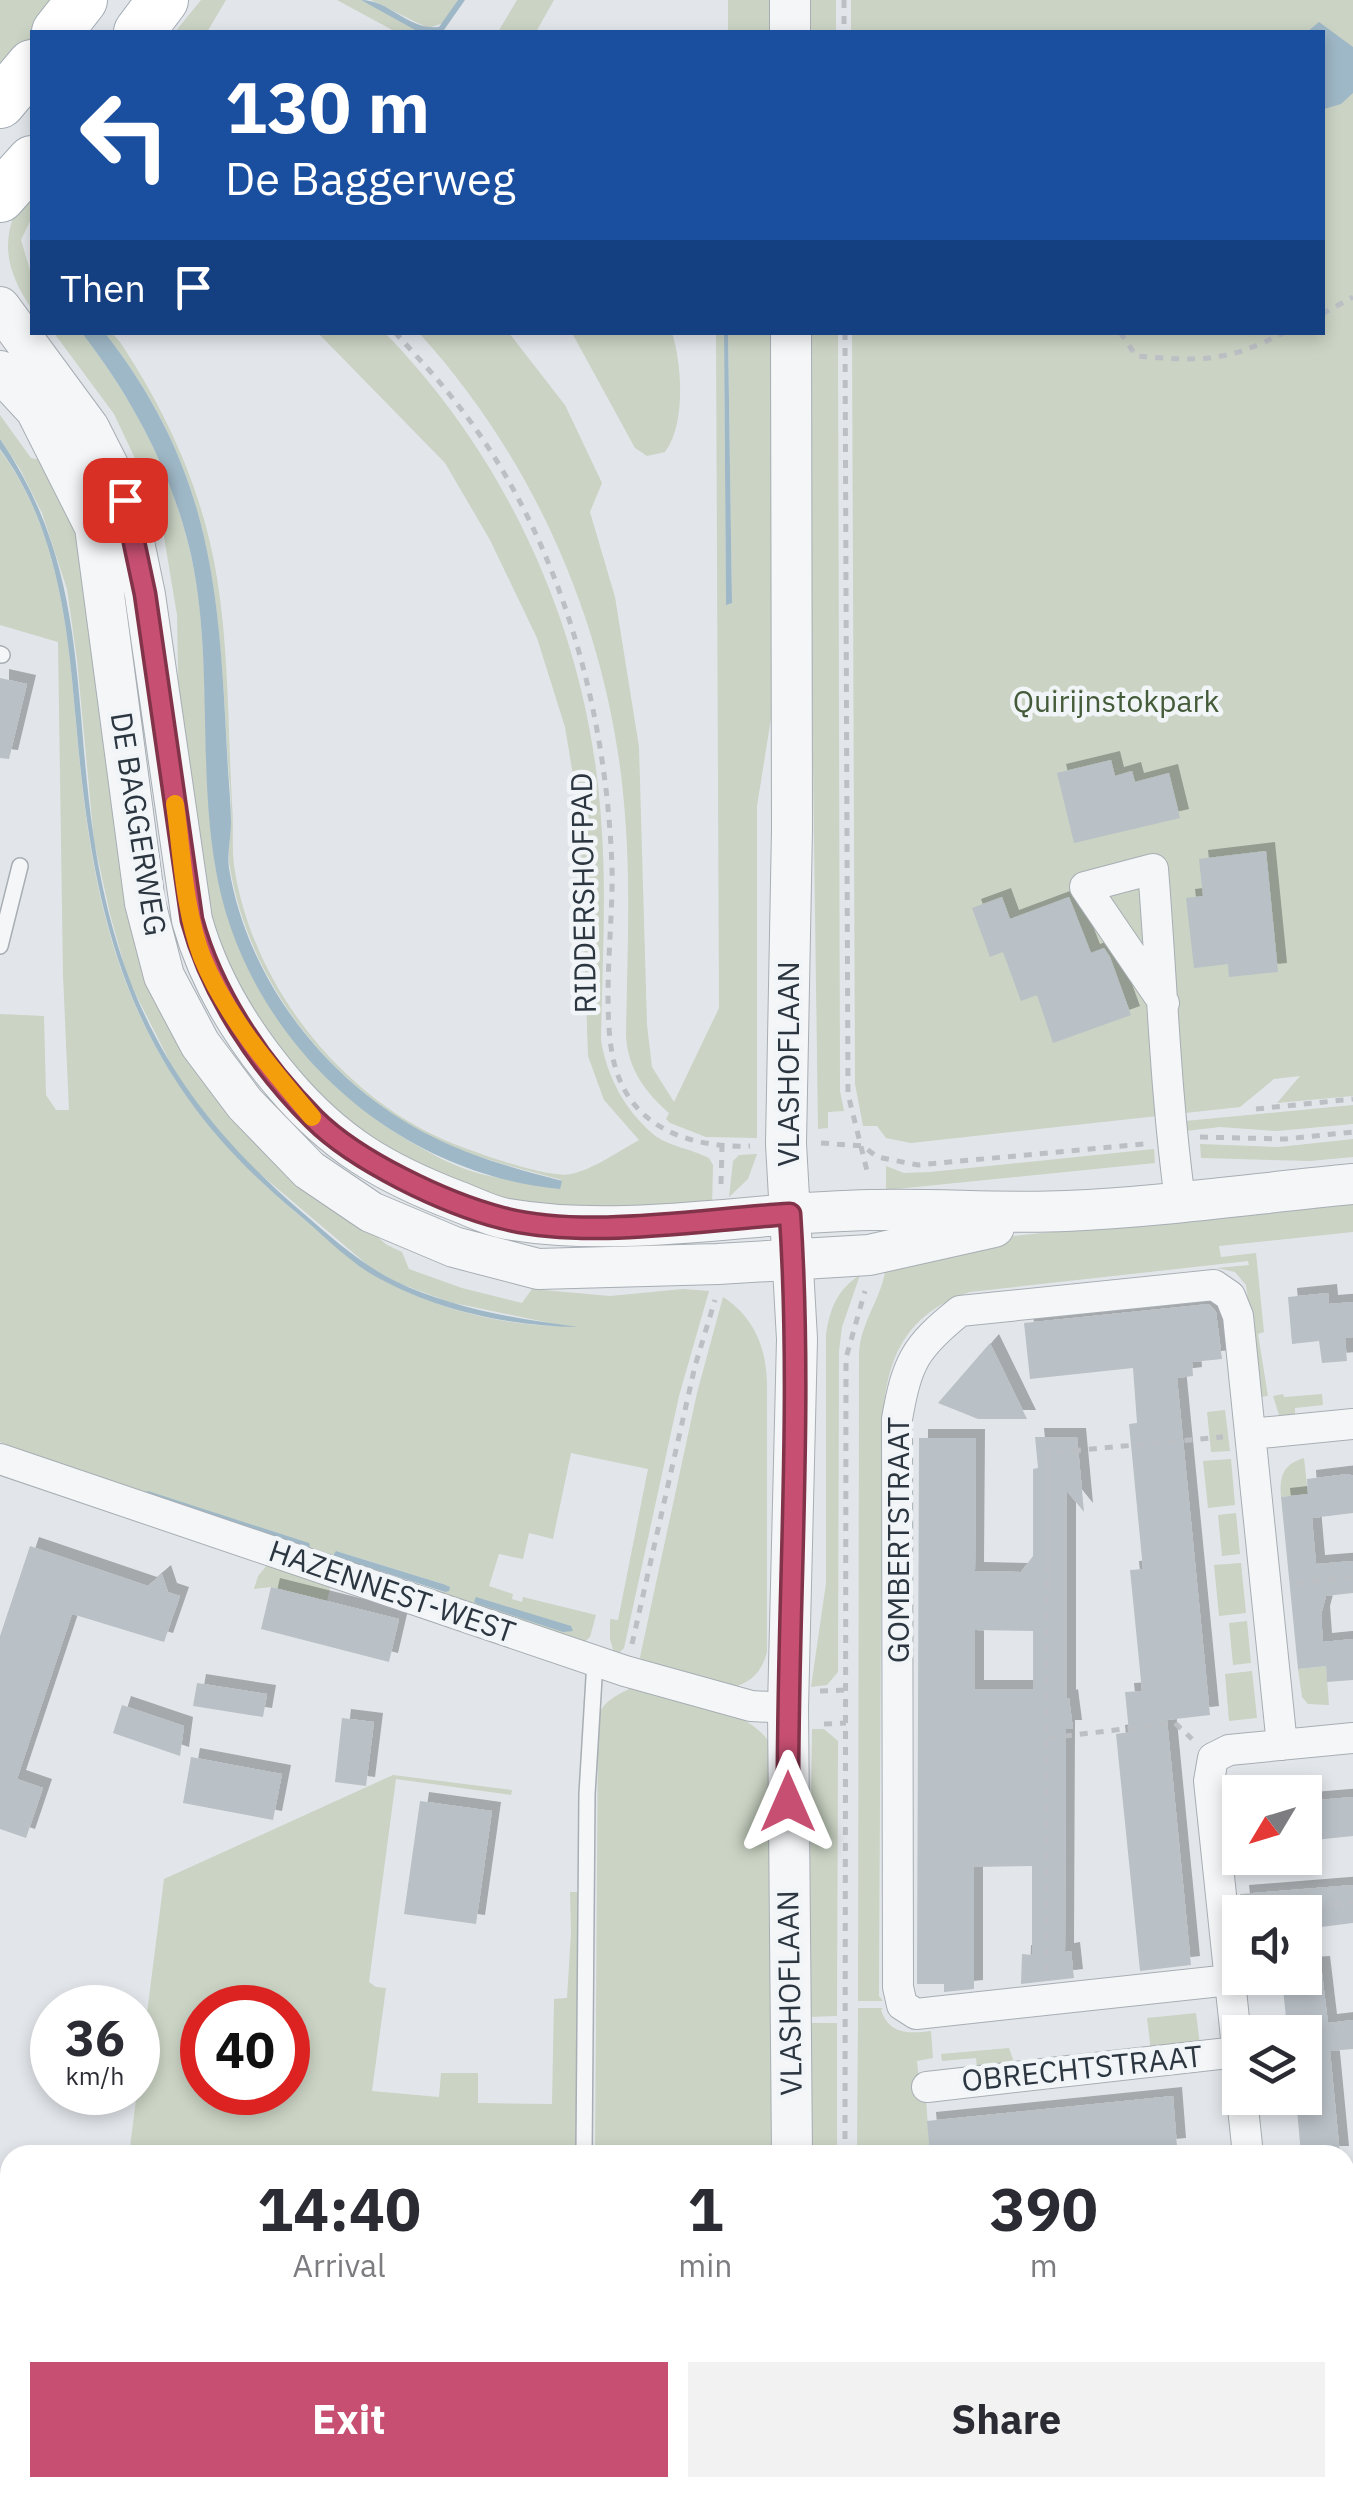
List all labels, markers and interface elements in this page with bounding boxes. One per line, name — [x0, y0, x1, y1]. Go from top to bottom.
text: 130 m — [225, 61, 430, 152]
icon: left — [60, 70, 190, 200]
text: De Baggerweg — [225, 149, 516, 207]
icon: arrive — [166, 260, 221, 315]
text: Then — [60, 263, 146, 312]
pin — [83, 458, 168, 543]
icon: arrive — [98, 473, 153, 528]
park label: Quirijnstokpark — [1013, 681, 1219, 720]
street label: DE BAGGERWEG — [103, 709, 176, 938]
street label: RIDDERSHOFPAD — [561, 772, 604, 1014]
street label: VLASHOFLAAN — [768, 961, 807, 1167]
street label: GOMBERTSTRAAT — [878, 1417, 917, 1663]
street label: HAZENNEST-WEST — [264, 1530, 521, 1651]
position arrow — [736, 1750, 840, 1854]
north arrow — [1222, 1775, 1322, 1875]
map controls — [1222, 1775, 1322, 2115]
street label: VLASHOFLAAN — [767, 1890, 810, 2096]
button: sound — [1222, 1895, 1322, 1995]
speed limit sign: 40 — [180, 1985, 310, 2115]
text: 36 — [65, 2005, 125, 2070]
button: layers — [1222, 2015, 1322, 2115]
street label: OBRECHTSTRAAT — [960, 2035, 1204, 2100]
text: km/h — [66, 2059, 124, 2092]
text: 14:40 — [257, 2169, 421, 2248]
text: 1 — [687, 2169, 723, 2248]
text: 390 — [990, 2169, 1098, 2248]
text: Arrival — [293, 2244, 386, 2286]
text: min — [678, 2244, 732, 2286]
text: m — [1030, 2244, 1058, 2286]
button: Exit — [30, 2362, 668, 2477]
button: Share — [688, 2362, 1325, 2477]

